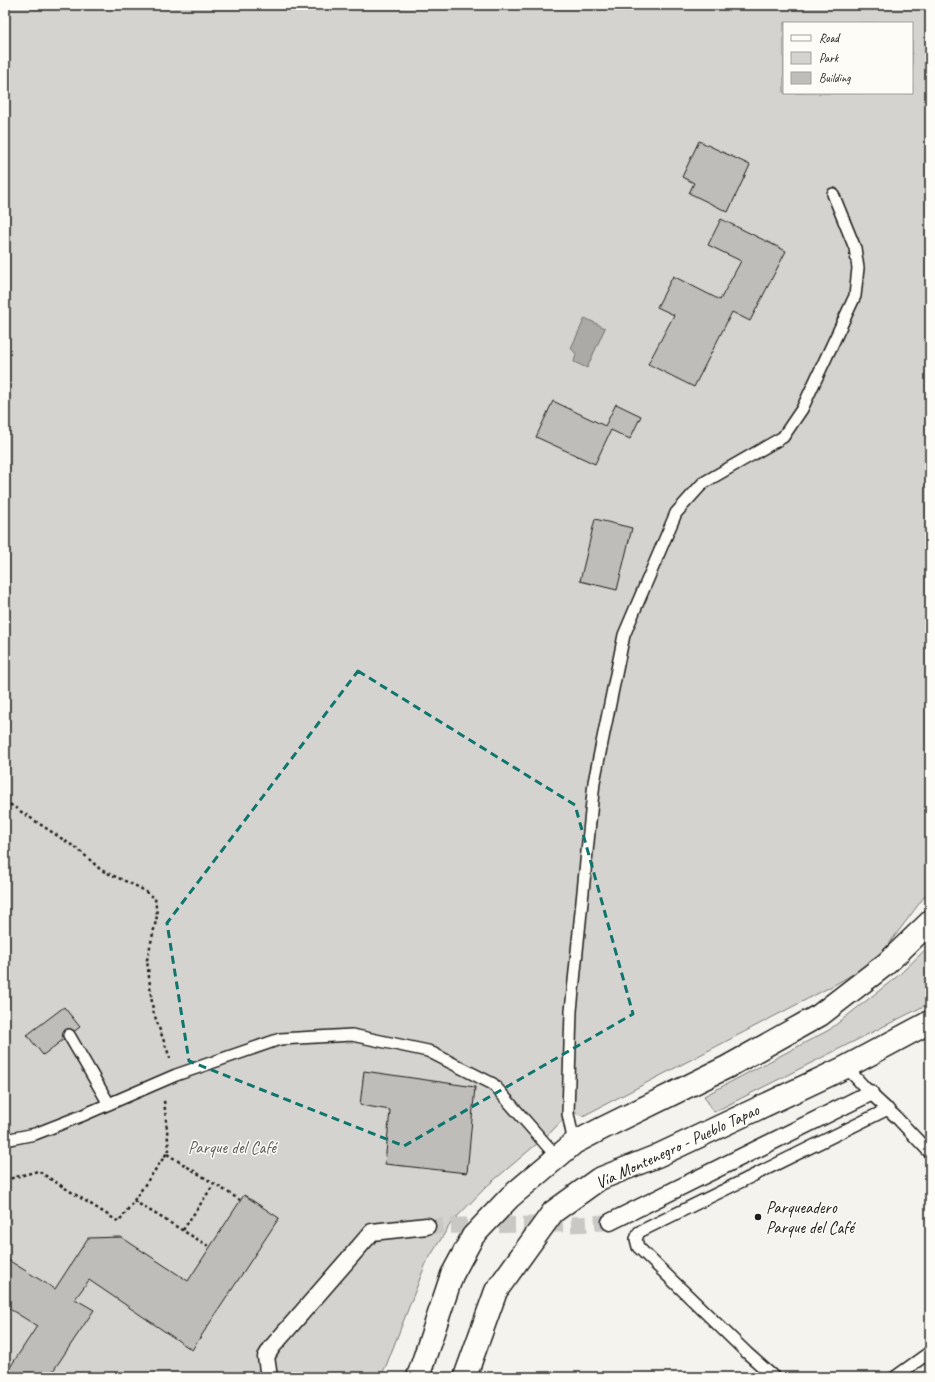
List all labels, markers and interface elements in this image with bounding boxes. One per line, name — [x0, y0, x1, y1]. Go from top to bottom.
legend — [783, 22, 913, 94]
text: Road — [819, 30, 841, 46]
text: Park — [819, 50, 840, 66]
text: Building — [819, 70, 851, 86]
street label: Vía Montenegro - Pueblo Tapao — [592, 1099, 763, 1194]
park label: Parque del Café — [188, 1137, 278, 1158]
place label: Parqueadero Parque del Café — [766, 1197, 856, 1238]
marker: Parqueadero Parque del Café — [753, 1212, 763, 1222]

